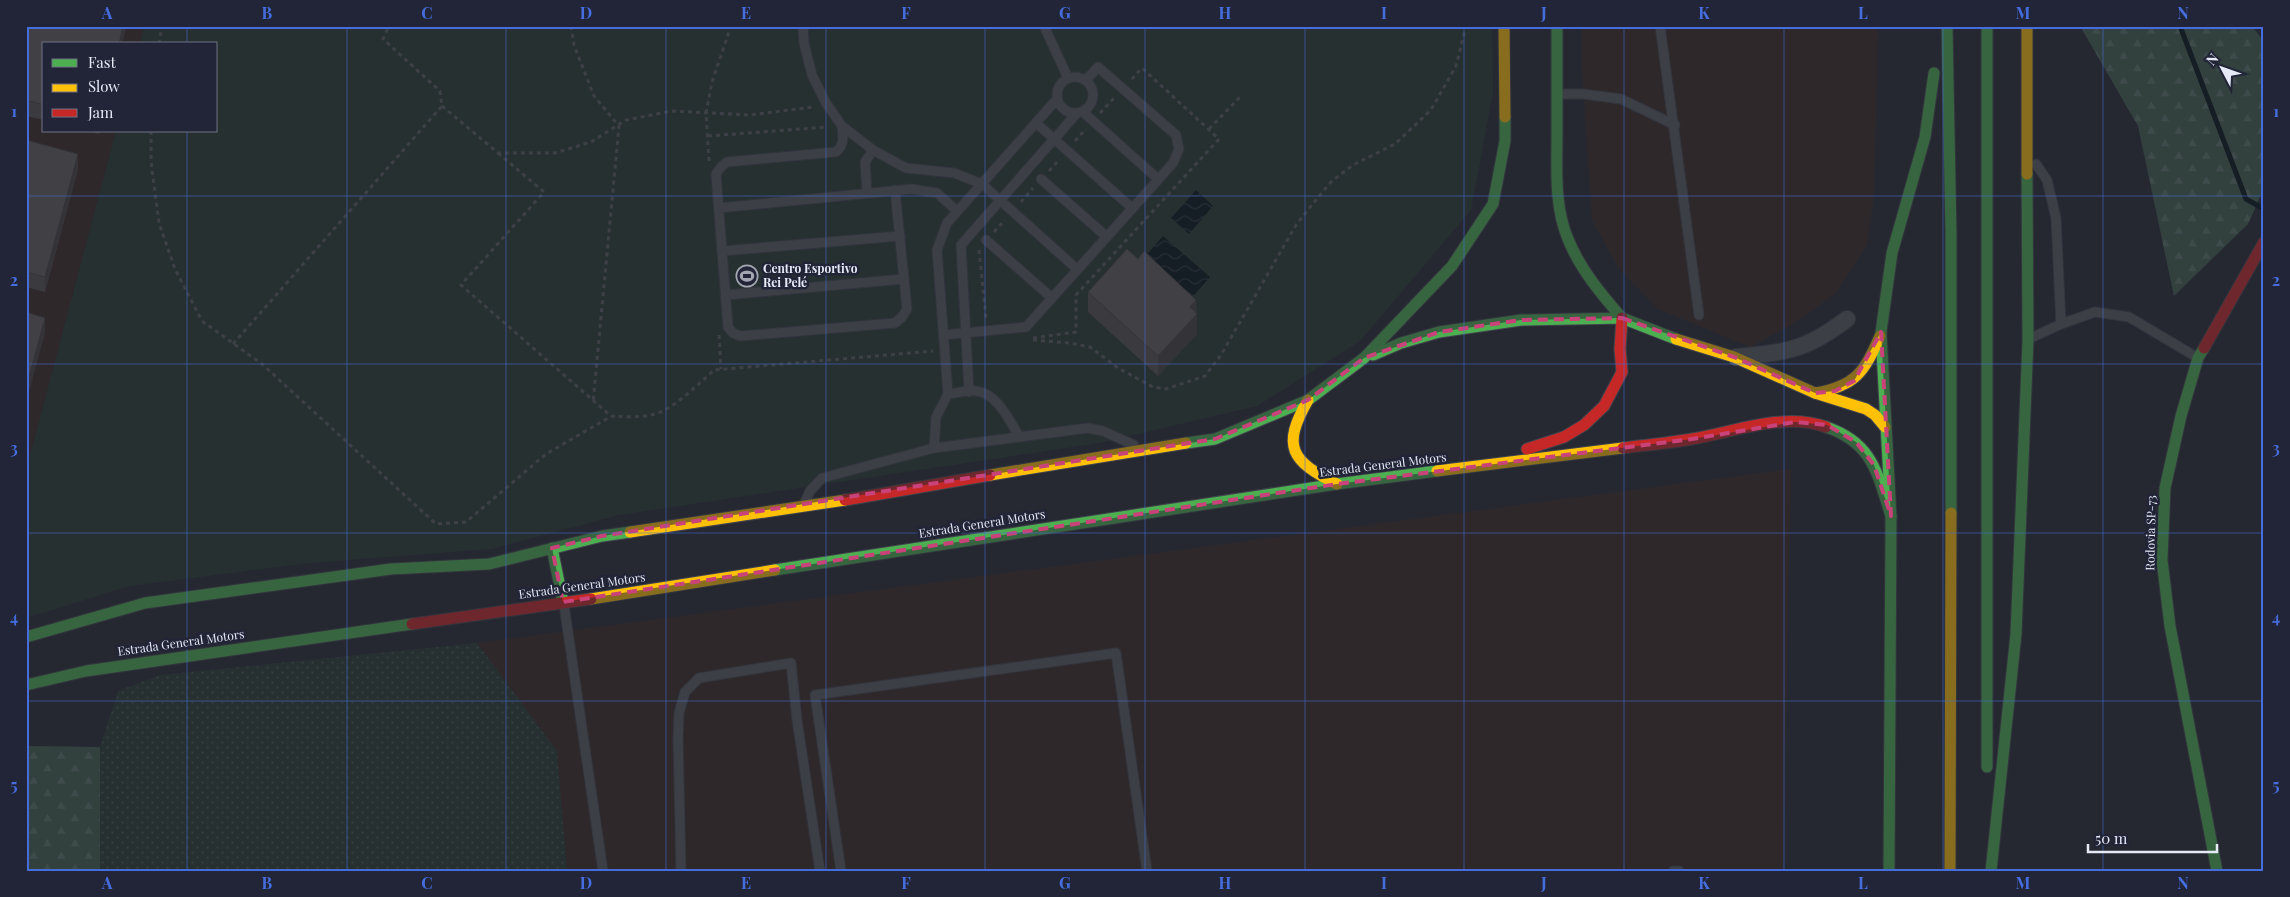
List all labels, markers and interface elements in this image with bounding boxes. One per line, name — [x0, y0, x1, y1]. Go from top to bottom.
text: A — [101, 2, 113, 23]
text: B — [262, 2, 273, 23]
text: C — [421, 2, 433, 23]
text: D — [580, 2, 592, 23]
text: E — [741, 2, 751, 23]
text: F — [901, 2, 911, 23]
text: G — [1059, 2, 1071, 23]
text: H — [1219, 2, 1232, 23]
text: I — [1381, 2, 1387, 23]
text: J — [1540, 2, 1547, 23]
text: K — [1698, 2, 1710, 23]
text: L — [1858, 2, 1868, 23]
text: M — [2016, 2, 2031, 23]
text: N — [2177, 2, 2189, 23]
legend — [42, 42, 218, 132]
north arrow — [2198, 42, 2248, 92]
text: N — [2201, 49, 2222, 69]
text: Fast — [88, 52, 117, 72]
text: Slow — [88, 76, 120, 96]
text: 1 — [11, 100, 17, 121]
text: 1 — [2273, 100, 2279, 121]
text: Jam — [87, 102, 114, 122]
place label: Centro Esportivo Rei Pelé — [763, 260, 858, 290]
sports icon: Centro Esportivo Rei Pelé — [735, 264, 759, 288]
text: 2 — [10, 269, 18, 290]
text: 2 — [2272, 269, 2280, 290]
text: 3 — [10, 437, 18, 458]
text: 3 — [2272, 437, 2280, 458]
street label: Estrada General Motors — [1318, 448, 1447, 480]
street label: Rodovia SP-73 — [2141, 495, 2159, 571]
street label: Estrada General Motors — [917, 505, 1046, 541]
street label: Estrada General Motors — [517, 568, 646, 602]
text: 4 — [10, 606, 18, 627]
text: 4 — [2272, 606, 2280, 627]
street label: Estrada General Motors — [116, 625, 245, 659]
text: 5 — [10, 774, 18, 795]
text: 5 — [2272, 774, 2280, 795]
scale bar — [2088, 822, 2216, 854]
text: 50 m — [2095, 828, 2128, 848]
text: A — [101, 872, 113, 893]
text: B — [262, 872, 273, 893]
text: C — [421, 872, 433, 893]
text: D — [580, 872, 592, 893]
text: E — [741, 872, 751, 893]
text: F — [901, 872, 911, 893]
text: G — [1059, 872, 1071, 893]
text: H — [1219, 872, 1232, 893]
text: I — [1381, 872, 1387, 893]
text: J — [1540, 872, 1547, 893]
text: K — [1698, 872, 1710, 893]
text: L — [1858, 872, 1868, 893]
text: M — [2016, 872, 2031, 893]
text: N — [2177, 872, 2189, 893]

